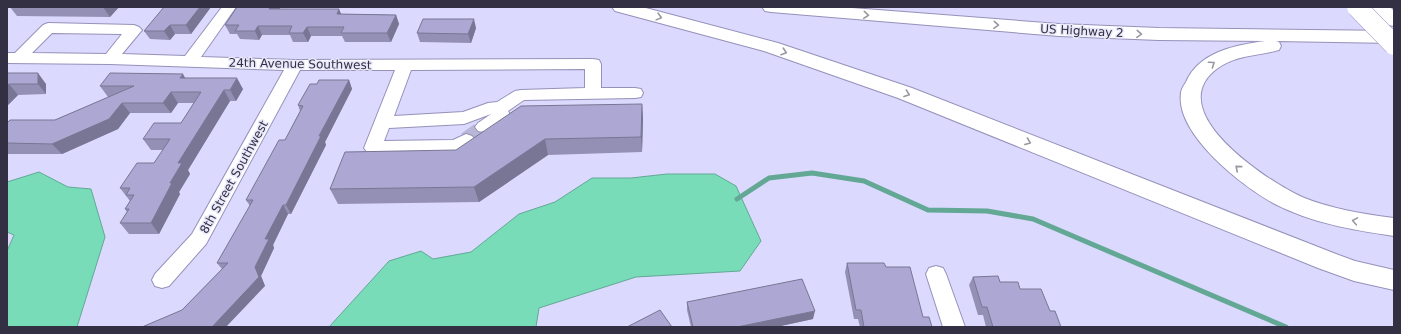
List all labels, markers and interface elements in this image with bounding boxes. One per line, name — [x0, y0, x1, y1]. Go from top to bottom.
one-way arrow — [863, 10, 869, 19]
one-way arrow — [655, 12, 662, 21]
one-way arrow — [993, 21, 999, 30]
street label: US Highway 2 — [1040, 22, 1124, 40]
one-way arrow — [1136, 29, 1142, 38]
one-way arrow — [780, 47, 787, 55]
street label: 24th Avenue Southwest — [228, 56, 372, 72]
one-way arrow — [1208, 61, 1215, 69]
one-way arrow — [903, 89, 910, 97]
street label: 8th Street Southwest — [197, 118, 271, 236]
one-way arrow — [1024, 137, 1031, 145]
one-way arrow — [1236, 166, 1243, 173]
one-way arrow — [1352, 217, 1359, 226]

